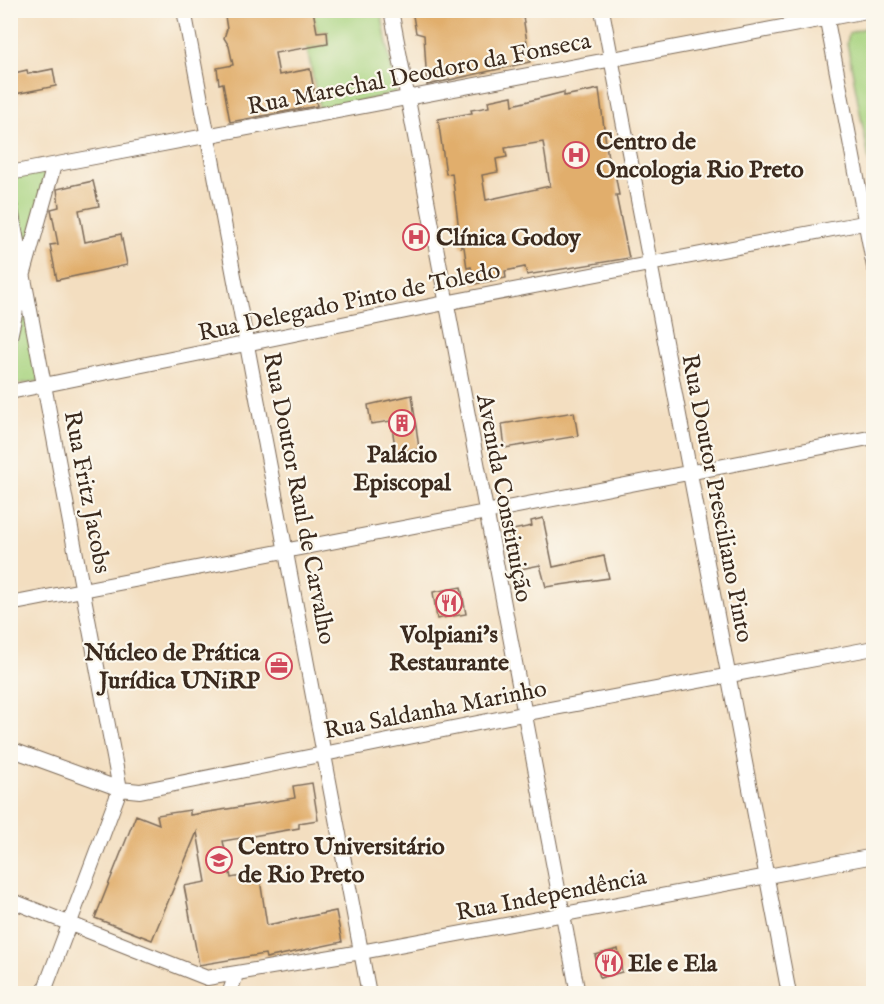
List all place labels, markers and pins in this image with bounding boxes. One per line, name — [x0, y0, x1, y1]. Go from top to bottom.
place label: Centro de Oncologia Rio Preto — [596, 127, 804, 186]
hospital icon: Centro de Oncologia Rio Preto — [561, 140, 591, 170]
hospital icon: Clínica Godoy — [401, 222, 431, 252]
place label: Clínica Godoy — [436, 223, 582, 254]
building icon: Palácio Episcopal — [387, 408, 417, 438]
place label: Palácio Episcopal — [353, 440, 451, 499]
restaurant icon: Volpiani's Restaurante — [434, 588, 464, 618]
place label: Volpiani's Restaurante — [389, 620, 509, 679]
place label: Núcleo de Prática Jurídica UNiRP — [83, 638, 261, 697]
office icon: Núcleo de Prática Jurídica UNiRP — [264, 651, 294, 681]
place label: Centro Universitário de Rio Preto — [238, 832, 445, 891]
school or university icon: Centro Universitário de Rio Preto — [204, 845, 234, 875]
restaurant icon: Ele e Ela — [594, 948, 624, 978]
place label: Ele e Ela — [628, 949, 718, 980]

